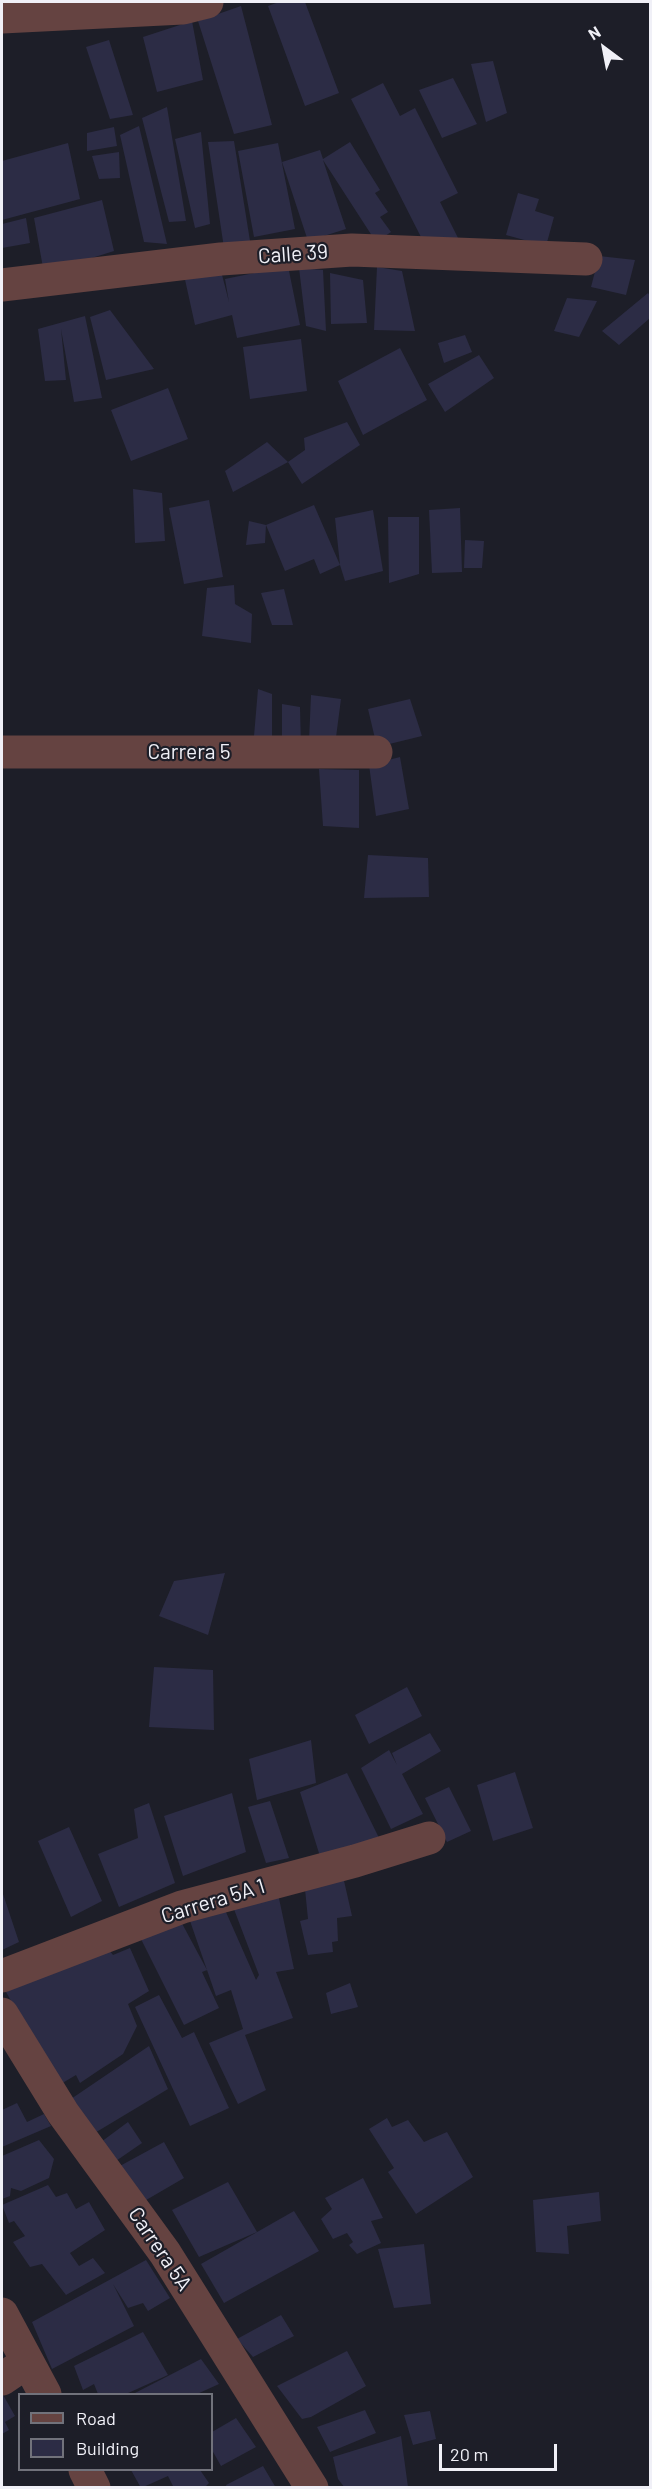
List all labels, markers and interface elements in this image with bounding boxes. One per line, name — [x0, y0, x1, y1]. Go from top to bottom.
north arrow — [574, 18, 634, 78]
text: N — [585, 21, 604, 43]
street label: Calle 39 — [257, 239, 329, 269]
street label: Carrera 5 — [147, 739, 231, 765]
street label: Carrera 5A 1 — [158, 1873, 268, 1929]
street label: Carrera 5A — [123, 2202, 197, 2296]
legend — [18, 2393, 213, 2471]
text: Road — [76, 2407, 116, 2429]
scale bar — [442, 2432, 560, 2470]
text: Building — [76, 2437, 139, 2459]
text: 20 m — [450, 2443, 488, 2465]

